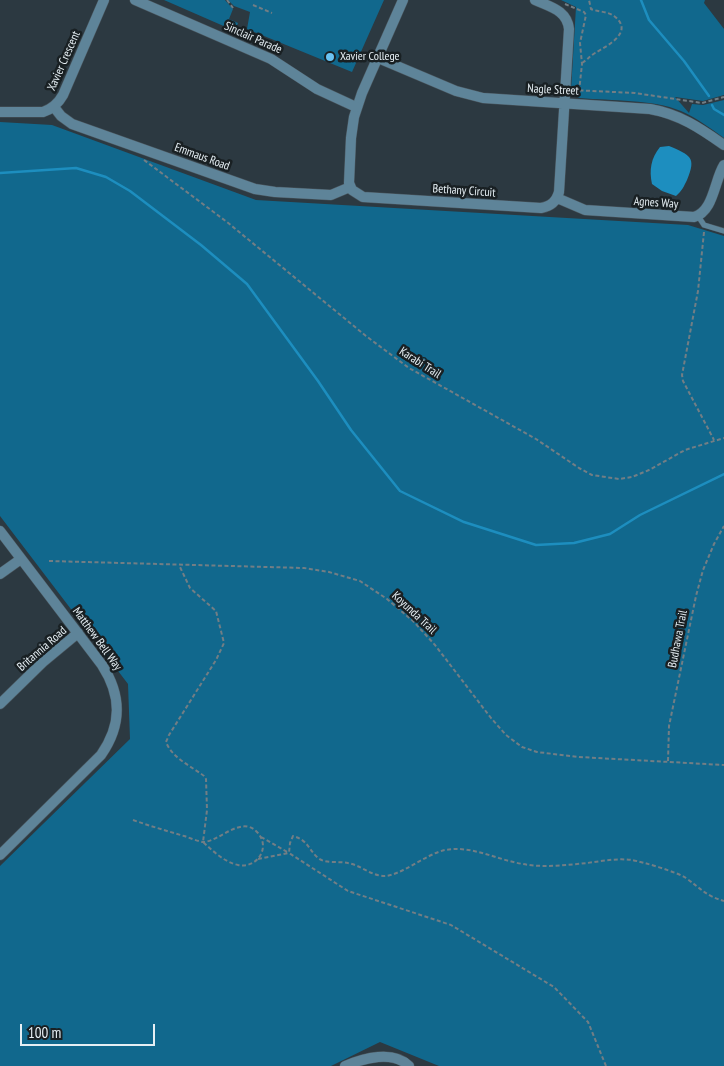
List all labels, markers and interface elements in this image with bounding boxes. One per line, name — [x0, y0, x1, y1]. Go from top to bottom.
street label: Sinclair Parade — [222, 19, 284, 57]
street label: Xavier Crescent — [44, 29, 84, 93]
place label: Xavier College — [340, 50, 400, 64]
marker: Xavier College — [324, 51, 336, 63]
street label: Nagle Street — [527, 81, 579, 99]
street label: Emmaus Road — [172, 140, 232, 174]
street label: Bethany Circuit — [432, 182, 496, 200]
street label: Agnes Way — [633, 194, 679, 212]
street label: Karabi Trail — [396, 344, 444, 382]
street label: Koyunda Trail — [389, 589, 439, 637]
street label: Matthew Bell Way — [69, 605, 125, 673]
street label: Budhawa Trail — [665, 609, 691, 669]
street label: Britannia Road — [14, 624, 70, 674]
scale bar — [22, 1014, 158, 1046]
text: 100 m — [28, 1023, 61, 1042]

